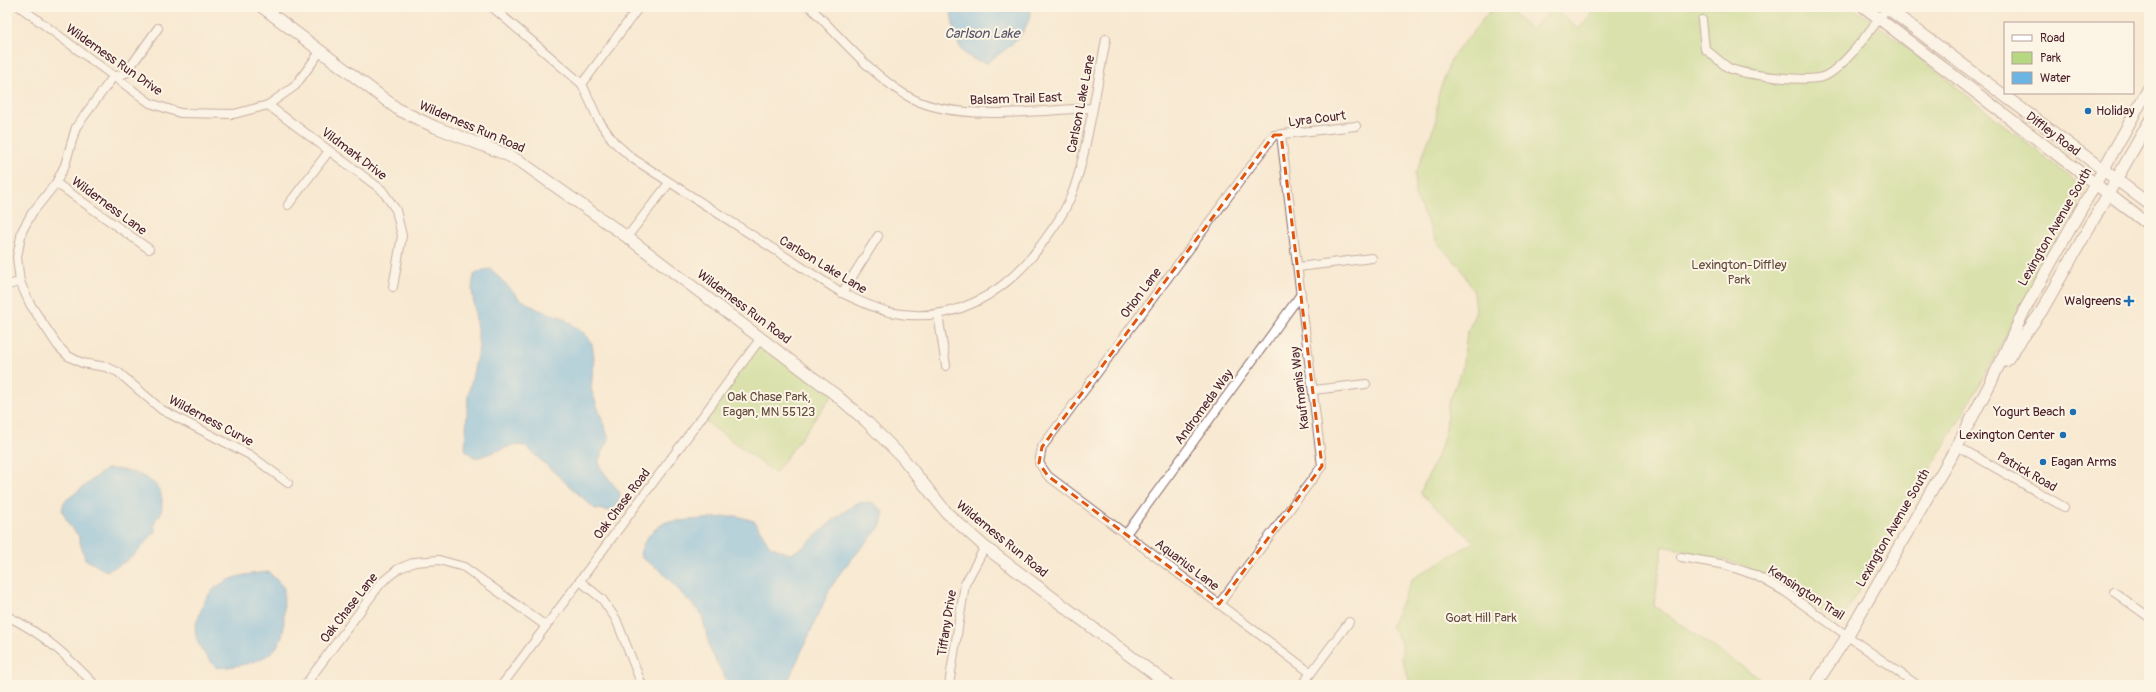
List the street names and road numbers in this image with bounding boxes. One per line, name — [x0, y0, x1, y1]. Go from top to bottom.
street label: Wilderness Run Drive — [63, 21, 166, 100]
street label: Carlson Lake Lane — [1064, 53, 1098, 154]
street label: Balsam Trail East — [970, 89, 1063, 109]
street label: Wilderness Run Road — [417, 97, 527, 157]
street label: Lyra Court — [1287, 107, 1347, 130]
street label: Diffley Road — [2023, 108, 2083, 160]
street label: Vildmark Drive — [318, 124, 390, 184]
street label: Lexington Avenue South — [2015, 165, 2095, 289]
street label: Wilderness Lane — [68, 173, 150, 239]
street label: Carlson Lake Lane — [776, 233, 870, 298]
street label: Orion Lane — [1117, 264, 1165, 321]
street label: Wilderness Run Road — [694, 266, 794, 348]
street label: Kaufmanis Way — [1287, 345, 1313, 430]
street label: Andromeda Way — [1171, 366, 1237, 448]
street label: Wilderness Curve — [166, 392, 257, 450]
street label: Patrick Road — [1994, 449, 2060, 495]
street label: Oak Chase Road — [590, 465, 654, 543]
street label: Lexington Avenue South — [1853, 466, 1933, 590]
street label: Wilderness Run Road — [953, 497, 1051, 581]
street label: Aquarius Lane — [1152, 536, 1223, 595]
street label: Kensington Trail — [1765, 562, 1847, 624]
street label: Oak Chase Lane — [317, 569, 382, 646]
street label: Tiffany Drive — [934, 588, 960, 657]

